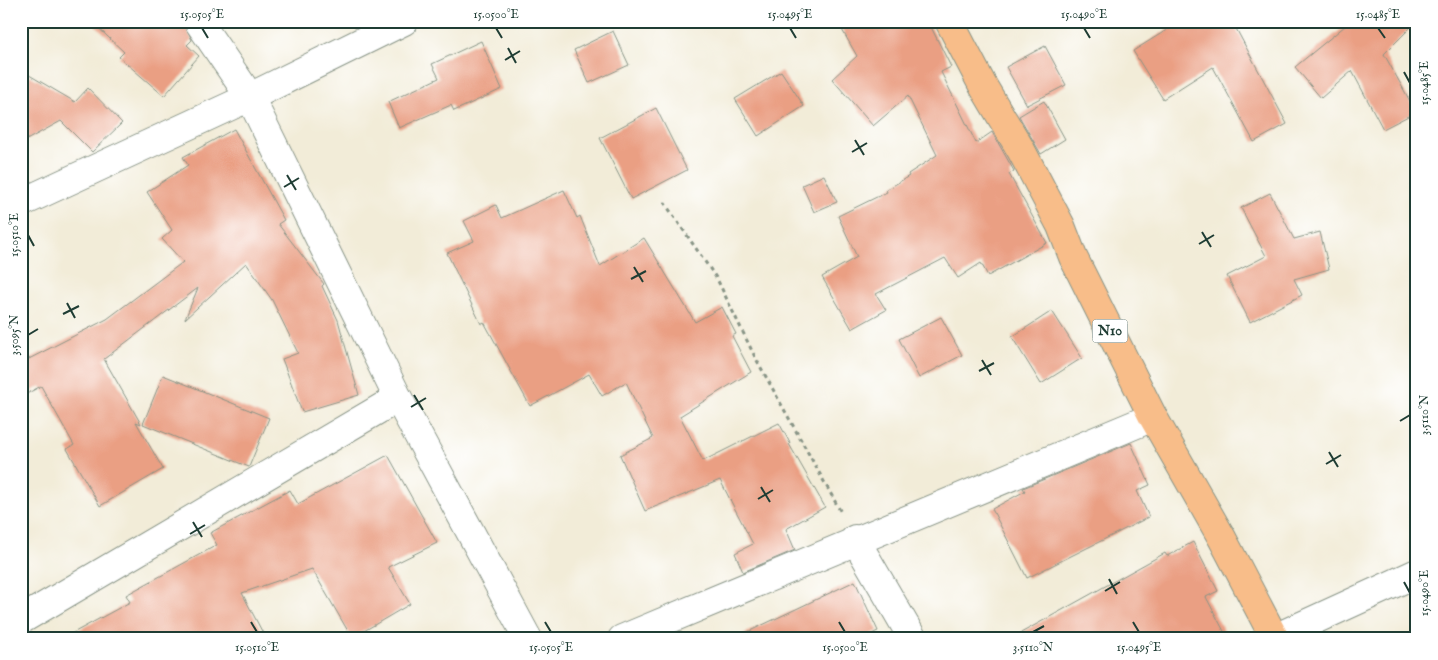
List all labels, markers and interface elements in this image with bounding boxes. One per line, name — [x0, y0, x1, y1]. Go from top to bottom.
text: 15.0505°E — [180, 7, 224, 22]
text: 15.0500°E — [473, 7, 519, 22]
text: 15.0495°E — [768, 7, 812, 22]
text: 15.0490°E — [1061, 7, 1107, 22]
text: 15.0485°E — [1356, 7, 1400, 22]
text: 15.0485°E — [1417, 61, 1432, 105]
text: 15.0510°E — [7, 213, 22, 257]
text: 3.5095°N — [7, 314, 22, 356]
road number: N10 — [1092, 320, 1128, 342]
text: 3.5110°N — [1417, 394, 1432, 435]
text: 15.0490°E — [1417, 570, 1432, 616]
text: 15.0510°E — [235, 640, 279, 655]
text: 15.0505°E — [529, 640, 573, 655]
text: 15.0500°E — [822, 640, 868, 655]
text: 3.5110°N — [1013, 640, 1054, 655]
text: 15.0495°E — [1117, 640, 1161, 655]

